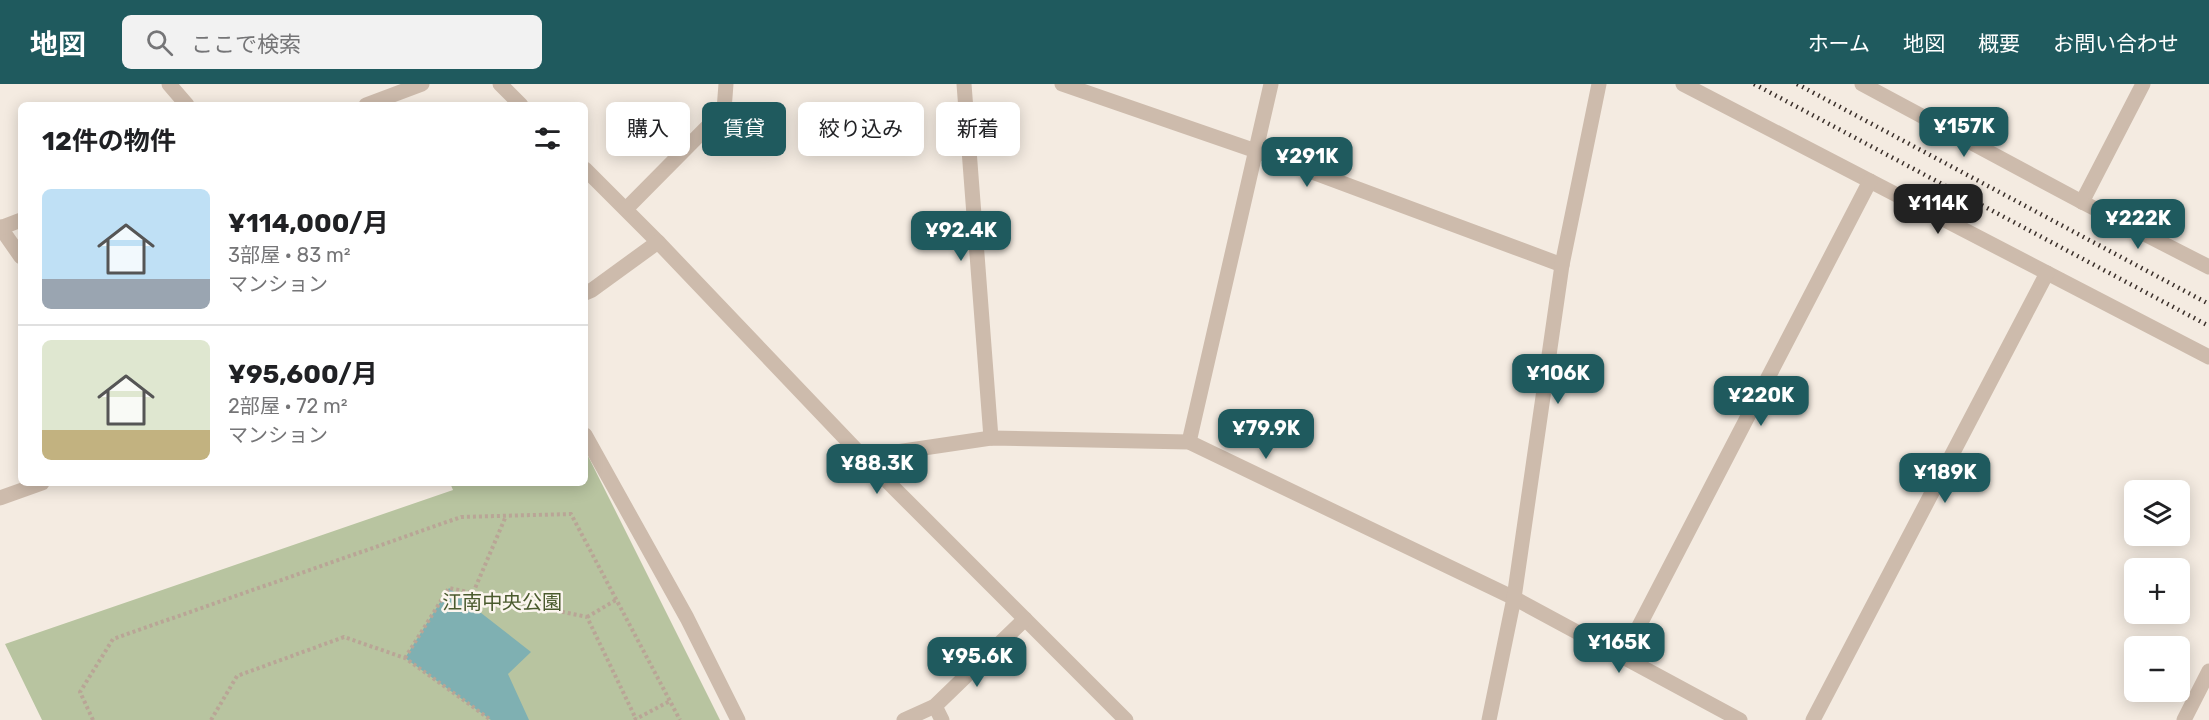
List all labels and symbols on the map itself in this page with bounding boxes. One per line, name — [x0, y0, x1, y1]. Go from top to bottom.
pin: ¥157K — [1922, 107, 2006, 158]
pin: ¥291K — [1265, 137, 1349, 188]
pin: ¥114K — [1896, 184, 1980, 235]
pin: ¥222K — [2096, 199, 2180, 250]
pin: ¥92.4K — [912, 211, 1010, 262]
pin: ¥106K — [1516, 354, 1600, 405]
pin: ¥220K — [1719, 376, 1803, 427]
pin: ¥79.9K — [1217, 409, 1315, 460]
pin: ¥88.3K — [828, 444, 926, 495]
pin: ¥189K — [1903, 453, 1987, 504]
park label: 江南中央公園 — [442, 590, 562, 614]
pin: ¥165K — [1577, 623, 1661, 674]
pin: ¥95.6K — [928, 637, 1026, 688]

